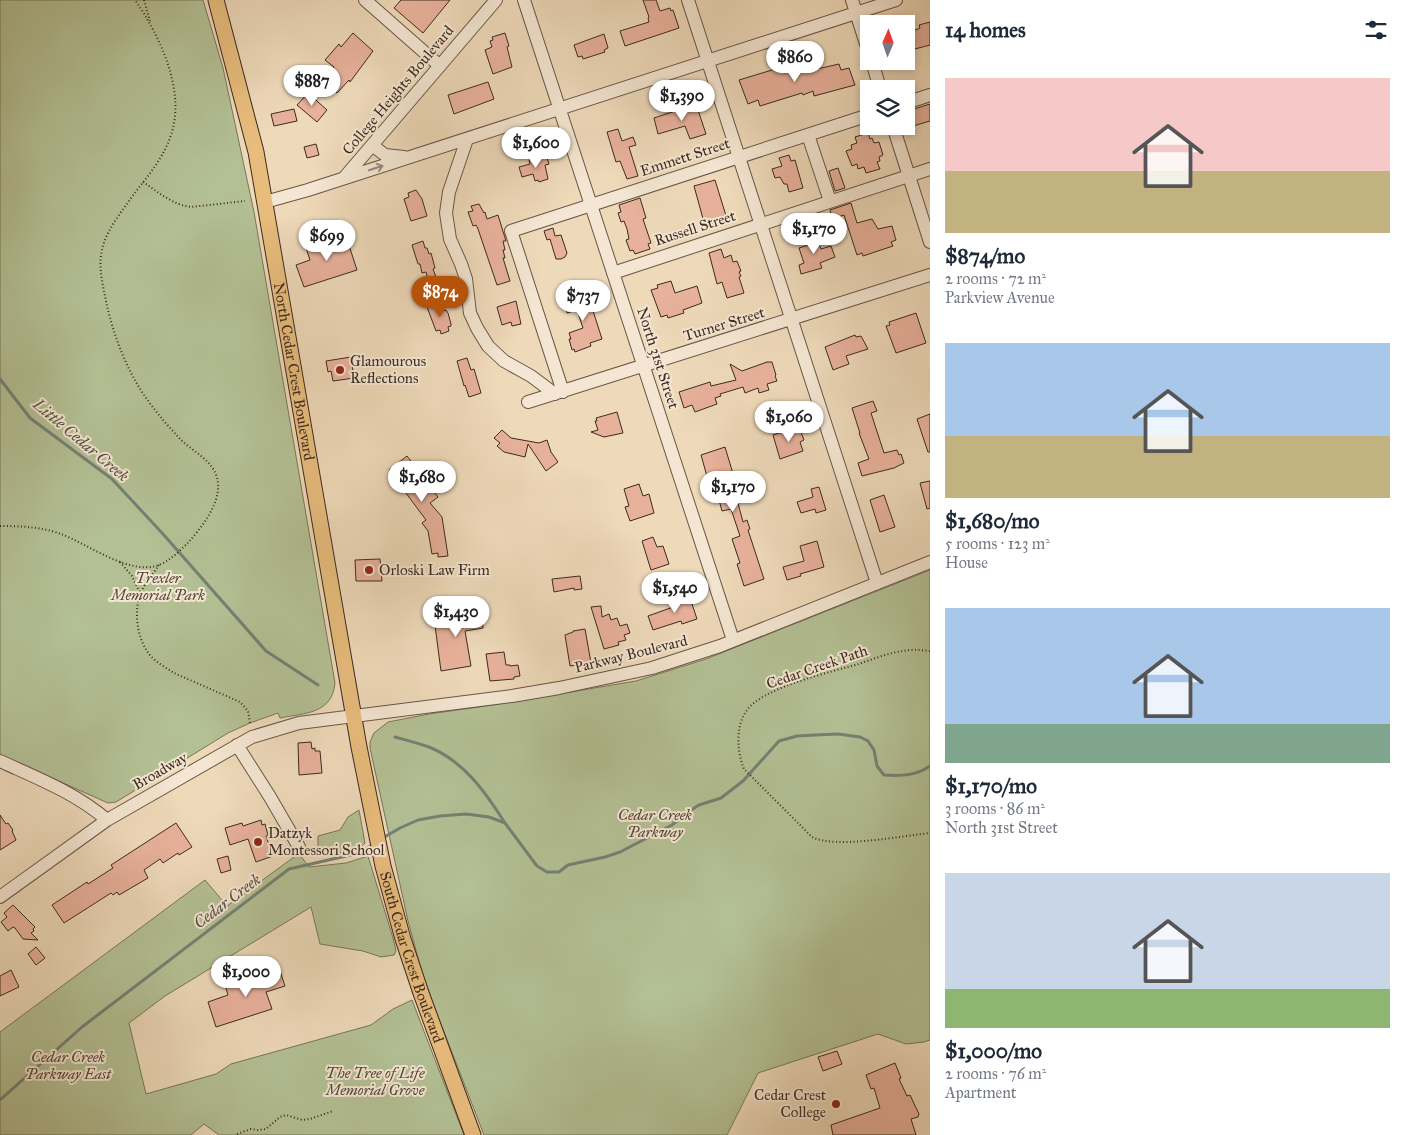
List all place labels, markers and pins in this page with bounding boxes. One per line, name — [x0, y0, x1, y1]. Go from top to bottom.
pin: $860 — [765, 41, 825, 83]
pin: $887 — [282, 64, 342, 107]
pin: $1,390 — [641, 80, 723, 122]
pin: $1,600 — [495, 126, 577, 169]
pin: $1,170 — [773, 212, 855, 255]
pin: $699 — [297, 220, 357, 262]
pin: $874 — [410, 276, 470, 318]
pin: $737 — [553, 280, 613, 322]
place label: Glamourous Reflections — [350, 352, 426, 387]
marker: Glamourous Reflections — [334, 364, 346, 376]
pin: $1,060 — [748, 400, 830, 443]
pin: $1,680 — [381, 460, 463, 503]
pin: $1,170 — [692, 470, 774, 513]
place label: Orloski Law Firm — [379, 561, 490, 579]
marker: Orloski Law Firm — [363, 564, 375, 576]
pin: $1,540 — [634, 572, 716, 614]
pin: $1,430 — [415, 596, 497, 638]
place label: Datzyk Montessori School — [268, 824, 386, 859]
marker: Datzyk Montessori School — [252, 836, 264, 848]
pin: $1,000 — [205, 956, 287, 998]
place label: Cedar Crest College — [754, 1086, 827, 1121]
marker: Cedar Crest College — [830, 1098, 842, 1110]

